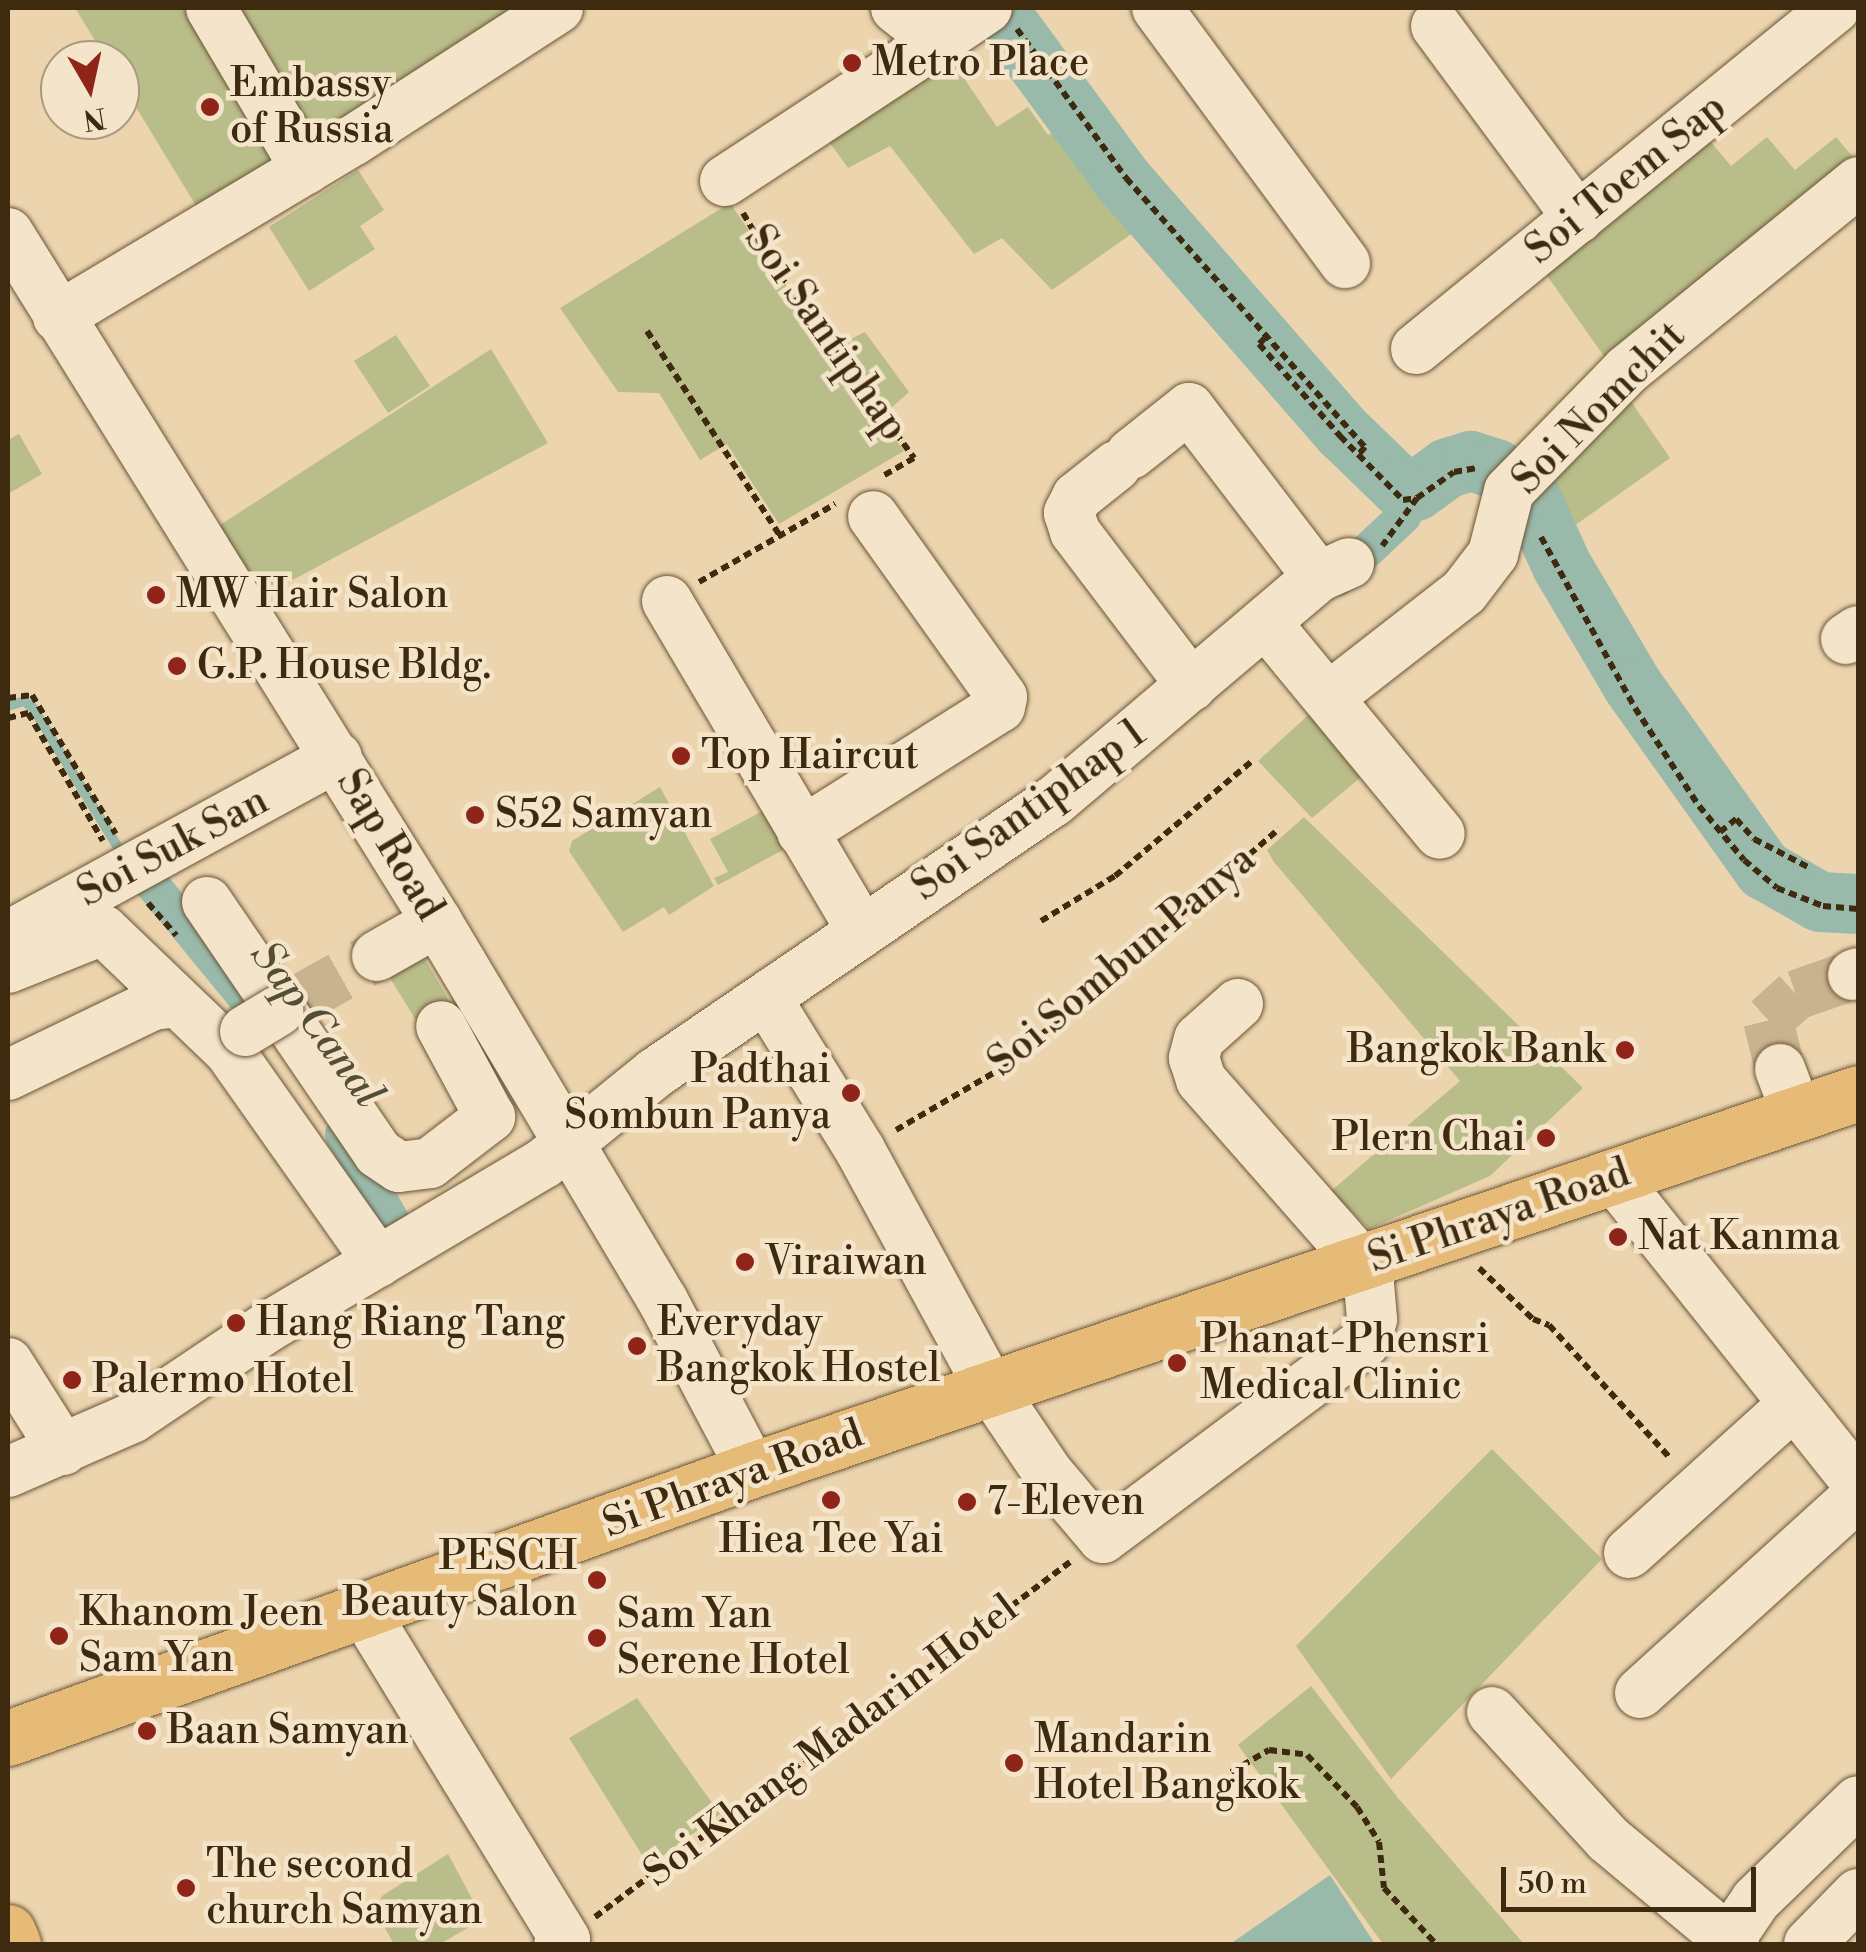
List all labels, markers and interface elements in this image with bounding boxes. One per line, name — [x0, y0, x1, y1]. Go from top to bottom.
place label: Metro Place — [872, 39, 1089, 87]
north arrow — [40, 40, 140, 140]
marker: Metro Place — [841, 52, 863, 74]
place label: Embassy of Russia — [230, 60, 393, 154]
street label: Soi Toem Sap — [1516, 84, 1736, 274]
marker: Embassy of Russia — [199, 96, 221, 118]
text: N — [81, 99, 108, 137]
street label: Soi Santiphap — [734, 216, 918, 450]
street label: Soi Nomchit — [1503, 312, 1695, 504]
place label: MW Hair Salon — [176, 571, 448, 619]
marker: MW Hair Salon — [145, 584, 167, 606]
place label: G.P. House Bldg. — [197, 642, 491, 690]
marker: G.P. House Bldg. — [166, 655, 188, 677]
street label: Soi Santiphap 1 — [903, 709, 1155, 911]
place label: Top Haircut — [701, 732, 919, 780]
marker: Top Haircut — [670, 745, 692, 767]
street label: Sap Road — [326, 761, 454, 929]
street label: Soi Suk San — [70, 777, 276, 917]
place label: S52 Samyan — [495, 791, 712, 839]
marker: S52 Samyan — [464, 804, 486, 826]
street label: Soi Sombun Panya — [979, 835, 1265, 1087]
water label: Sap Canal — [239, 932, 393, 1118]
place label: Bangkok Bank — [1347, 1026, 1605, 1074]
marker: Bangkok Bank — [1614, 1039, 1636, 1061]
place label: Padthai Sombun Panya — [564, 1046, 831, 1140]
marker: Padthai Sombun Panya — [840, 1082, 862, 1104]
place label: Plern Chai — [1332, 1114, 1526, 1162]
marker: Plern Chai — [1535, 1127, 1557, 1149]
street label: Si Phraya Road — [1362, 1149, 1636, 1283]
place label: Nat Kanma — [1638, 1213, 1840, 1261]
marker: Nat Kanma — [1607, 1226, 1629, 1248]
place label: Viraiwan — [765, 1238, 927, 1286]
marker: Viraiwan — [734, 1251, 756, 1273]
place label: Hang Riang Tang — [256, 1299, 566, 1347]
place label: Everyday Bangkok Hostel — [657, 1299, 940, 1393]
marker: Hang Riang Tang — [225, 1312, 247, 1334]
place label: Phanat-Phensri Medical Clinic — [1200, 1316, 1490, 1410]
marker: Everyday Bangkok Hostel — [626, 1335, 648, 1357]
marker: Phanat-Phensri Medical Clinic — [1164, 1350, 1190, 1376]
place label: Palermo Hotel — [92, 1356, 353, 1404]
marker: Palermo Hotel — [61, 1369, 83, 1391]
street label: Si Phraya Road — [596, 1410, 870, 1548]
place label: 7-Eleven — [987, 1478, 1145, 1526]
marker: Hiea Tee Yai — [820, 1489, 842, 1511]
marker: 7-Eleven — [956, 1491, 978, 1513]
place label: Hiea Tee Yai — [719, 1516, 943, 1564]
place label: PESCH Beauty Salon — [342, 1533, 577, 1627]
marker: PESCH Beauty Salon — [586, 1569, 608, 1591]
street label: Soi Khang Madarin Hotel — [635, 1585, 1027, 1897]
place label: Khanom Jeen Sam Yan — [79, 1589, 323, 1683]
place label: Sam Yan Serene Hotel — [617, 1591, 850, 1685]
marker: Khanom Jeen Sam Yan — [48, 1625, 70, 1647]
marker: Sam Yan Serene Hotel — [586, 1627, 608, 1649]
place label: Baan Samyan — [167, 1707, 409, 1755]
place label: Mandarin Hotel Bangkok — [1034, 1716, 1299, 1810]
marker: Baan Samyan — [136, 1720, 158, 1742]
marker: Mandarin Hotel Bangkok — [1003, 1752, 1025, 1774]
place label: The second church Samyan — [206, 1841, 483, 1935]
scale bar — [1506, 1847, 1761, 1909]
text: 50 m — [1518, 1865, 1587, 1903]
marker: The second church Samyan — [175, 1877, 197, 1899]

